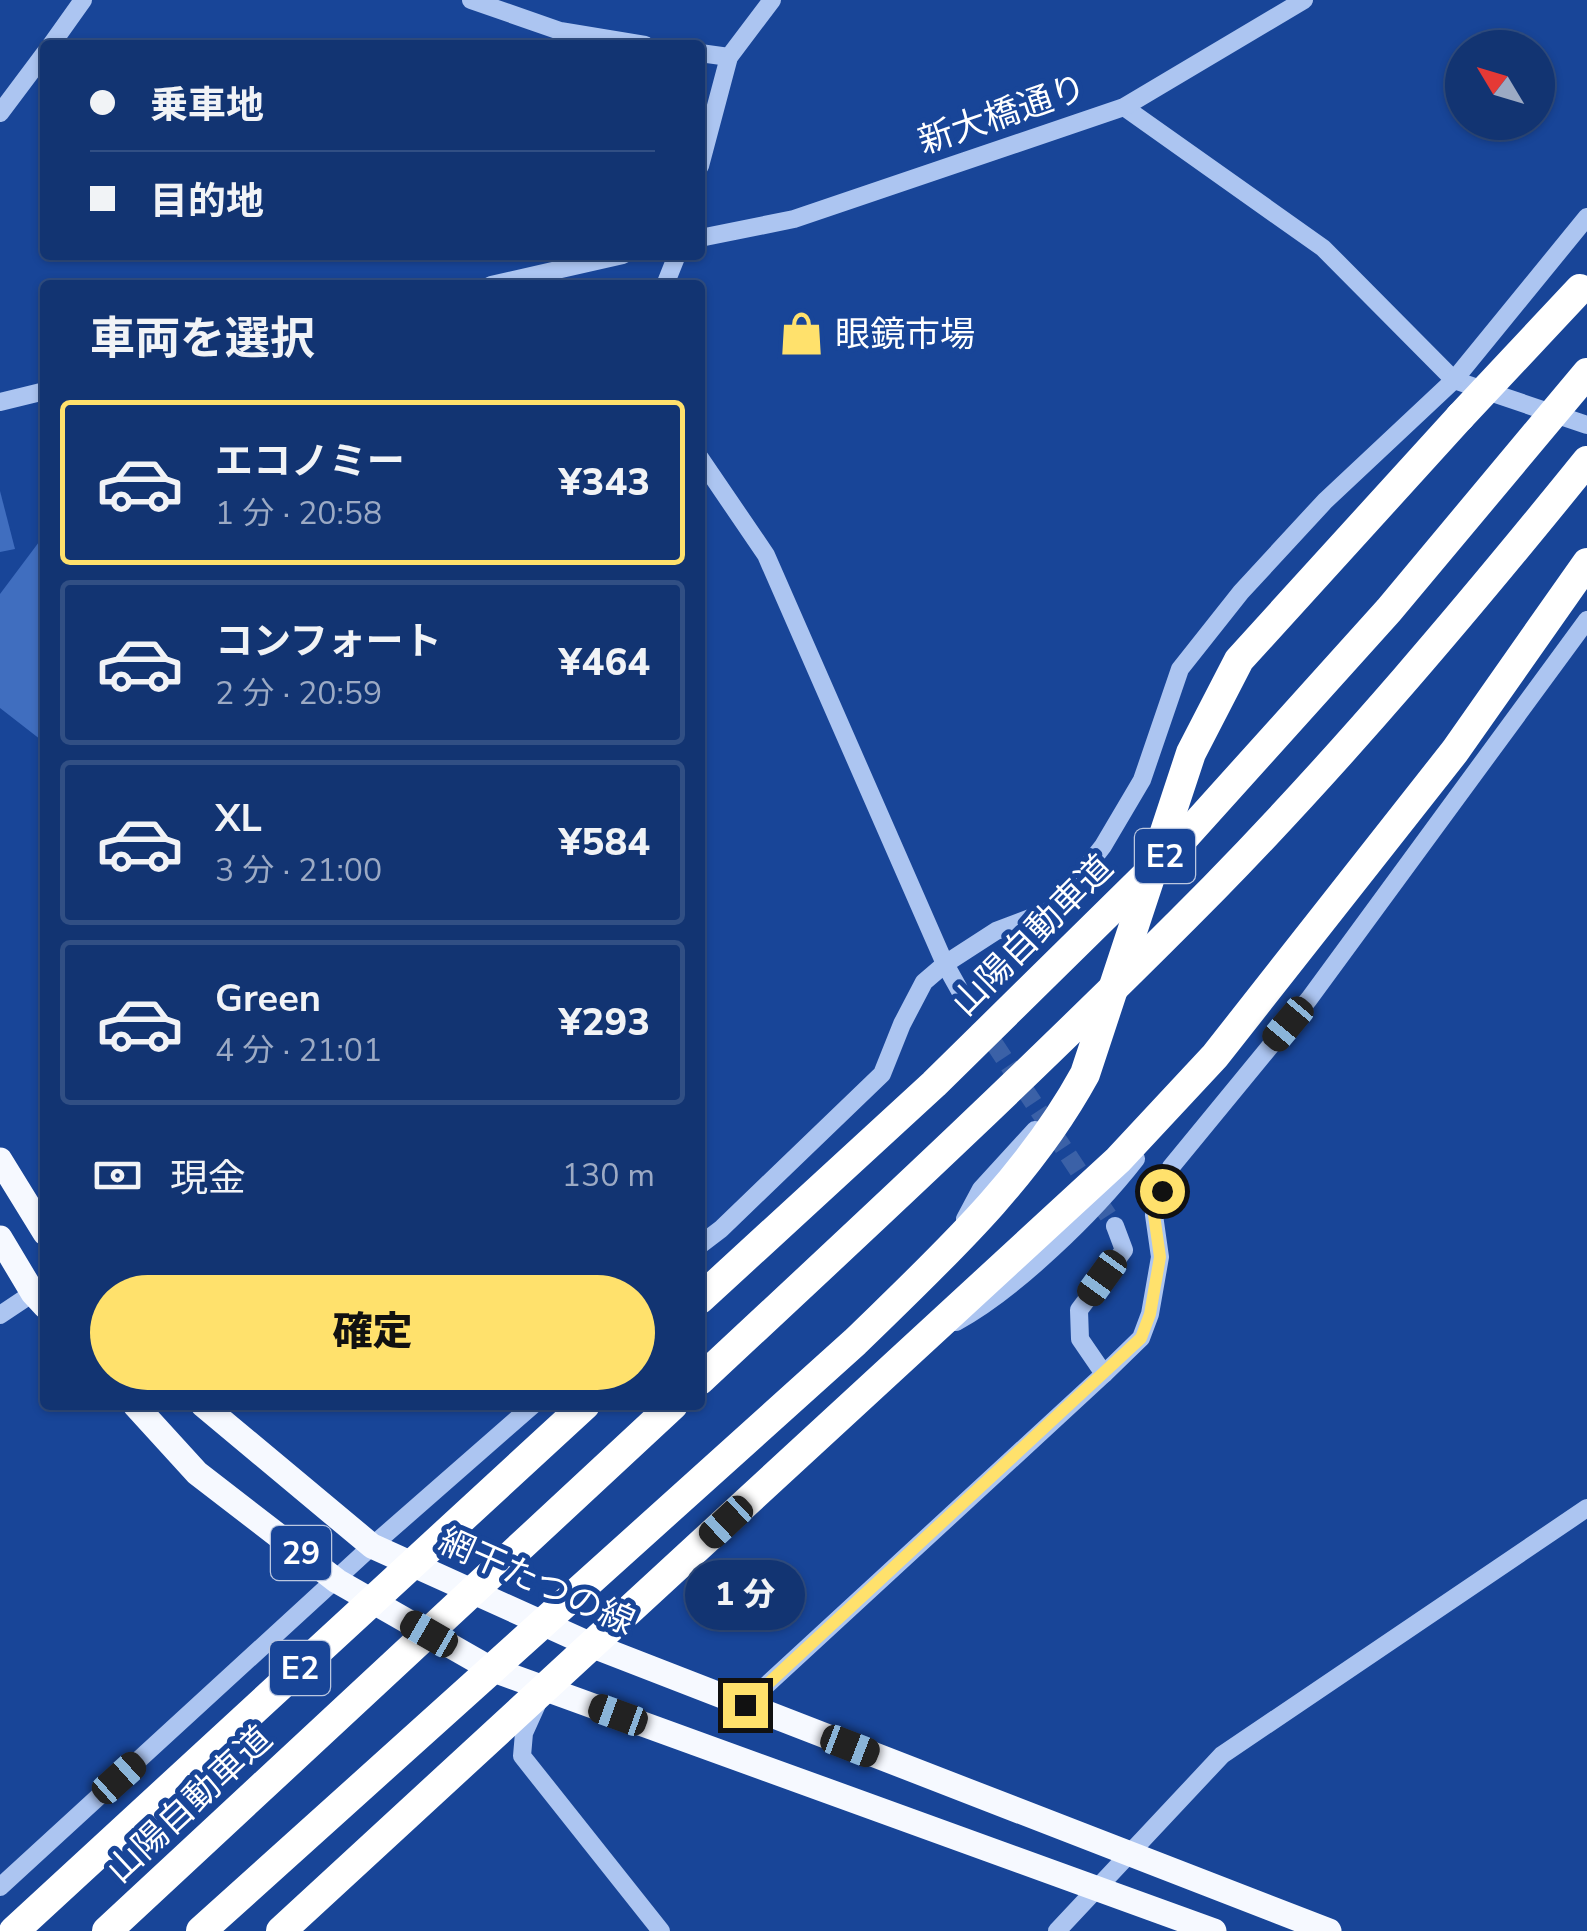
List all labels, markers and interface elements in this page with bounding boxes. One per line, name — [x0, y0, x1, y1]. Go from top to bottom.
north arrow — [1445, 30, 1555, 140]
map controls — [1445, 30, 1555, 140]
street label: 新大橋通り — [912, 64, 1093, 165]
text: 乗車地 — [150, 80, 264, 131]
text: 目的地 — [150, 176, 264, 227]
text: 車両を選択 — [90, 309, 315, 370]
shop icon: 眼鏡市場 — [778, 310, 826, 358]
place label: 眼鏡市場 — [835, 311, 975, 358]
text: エコノミー — [215, 436, 405, 487]
icon: car — [95, 438, 185, 528]
text: ¥343 — [559, 457, 650, 508]
text: 1 分 · 20:58 — [215, 492, 382, 535]
text: コンフォート — [215, 616, 442, 667]
icon: car — [95, 618, 185, 708]
text: ¥464 — [559, 637, 650, 688]
text: 2 分 · 20:59 — [215, 672, 382, 715]
text: XL — [215, 793, 262, 844]
icon: car — [95, 798, 185, 888]
text: ¥584 — [559, 817, 650, 868]
road number: E2 — [1135, 829, 1195, 883]
street label: 山陽自動車道 — [941, 844, 1123, 1026]
text: 3 分 · 21:00 — [215, 849, 382, 892]
text: Green — [215, 973, 321, 1024]
icon: car — [95, 978, 185, 1068]
car — [1257, 991, 1319, 1057]
text: ¥293 — [559, 997, 650, 1048]
text: 4 分 · 21:01 — [215, 1029, 382, 1072]
icon: cash — [90, 1148, 145, 1203]
text: 現金 — [170, 1153, 246, 1204]
text: 130 m — [562, 1154, 655, 1197]
route start — [1140, 1169, 1185, 1214]
car — [1072, 1245, 1132, 1311]
button: 確定 — [90, 1275, 655, 1390]
car — [694, 1491, 758, 1553]
street label: 網干たつの線 — [431, 1517, 642, 1646]
road number: 29 — [271, 1526, 331, 1580]
callout: 1 分 — [685, 1560, 805, 1630]
text: 1 分 — [715, 1573, 775, 1616]
car — [396, 1606, 462, 1662]
road number: E2 — [270, 1641, 330, 1695]
route end — [723, 1683, 768, 1728]
car — [585, 1691, 651, 1739]
street label: 山陽自動車道 — [97, 1716, 282, 1893]
car — [817, 1721, 883, 1771]
car — [87, 1747, 151, 1809]

